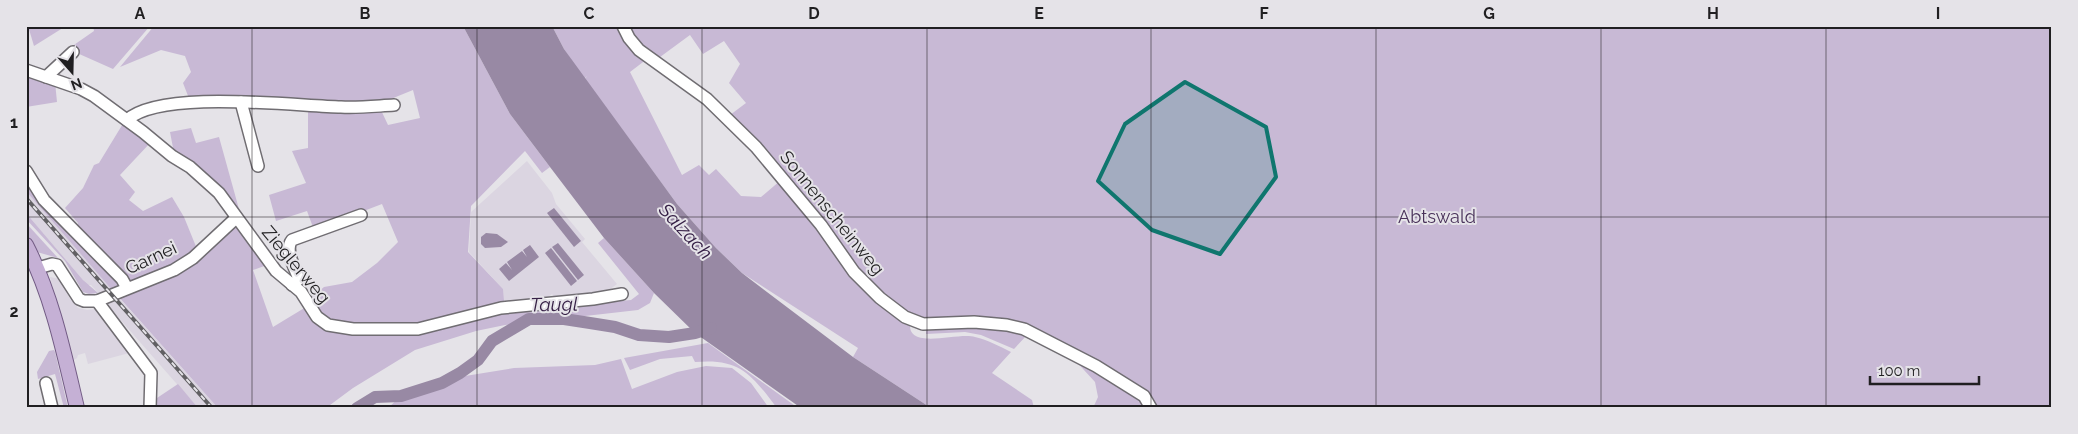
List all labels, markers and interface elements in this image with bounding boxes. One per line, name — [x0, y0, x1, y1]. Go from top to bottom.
text: A — [135, 4, 146, 23]
text: B — [360, 4, 371, 23]
text: C — [584, 4, 595, 23]
text: D — [808, 4, 820, 23]
text: E — [1034, 4, 1044, 23]
text: F — [1259, 4, 1269, 23]
text: G — [1483, 4, 1495, 23]
text: H — [1707, 4, 1719, 23]
text: I — [1936, 4, 1940, 23]
north arrow — [48, 48, 98, 98]
text: N — [69, 75, 84, 94]
text: 1 — [10, 113, 18, 132]
street label: Sonnenscheinweg — [776, 146, 889, 279]
water label: Salzach — [654, 198, 717, 263]
park label: Abtswald — [1398, 206, 1476, 227]
street label: Zieglerweg — [258, 222, 335, 308]
street label: Garnei — [122, 237, 180, 278]
water label: Taugl — [530, 293, 578, 315]
text: 2 — [9, 302, 19, 321]
scale bar — [1870, 354, 1979, 386]
text: 100 m — [1878, 362, 1920, 380]

